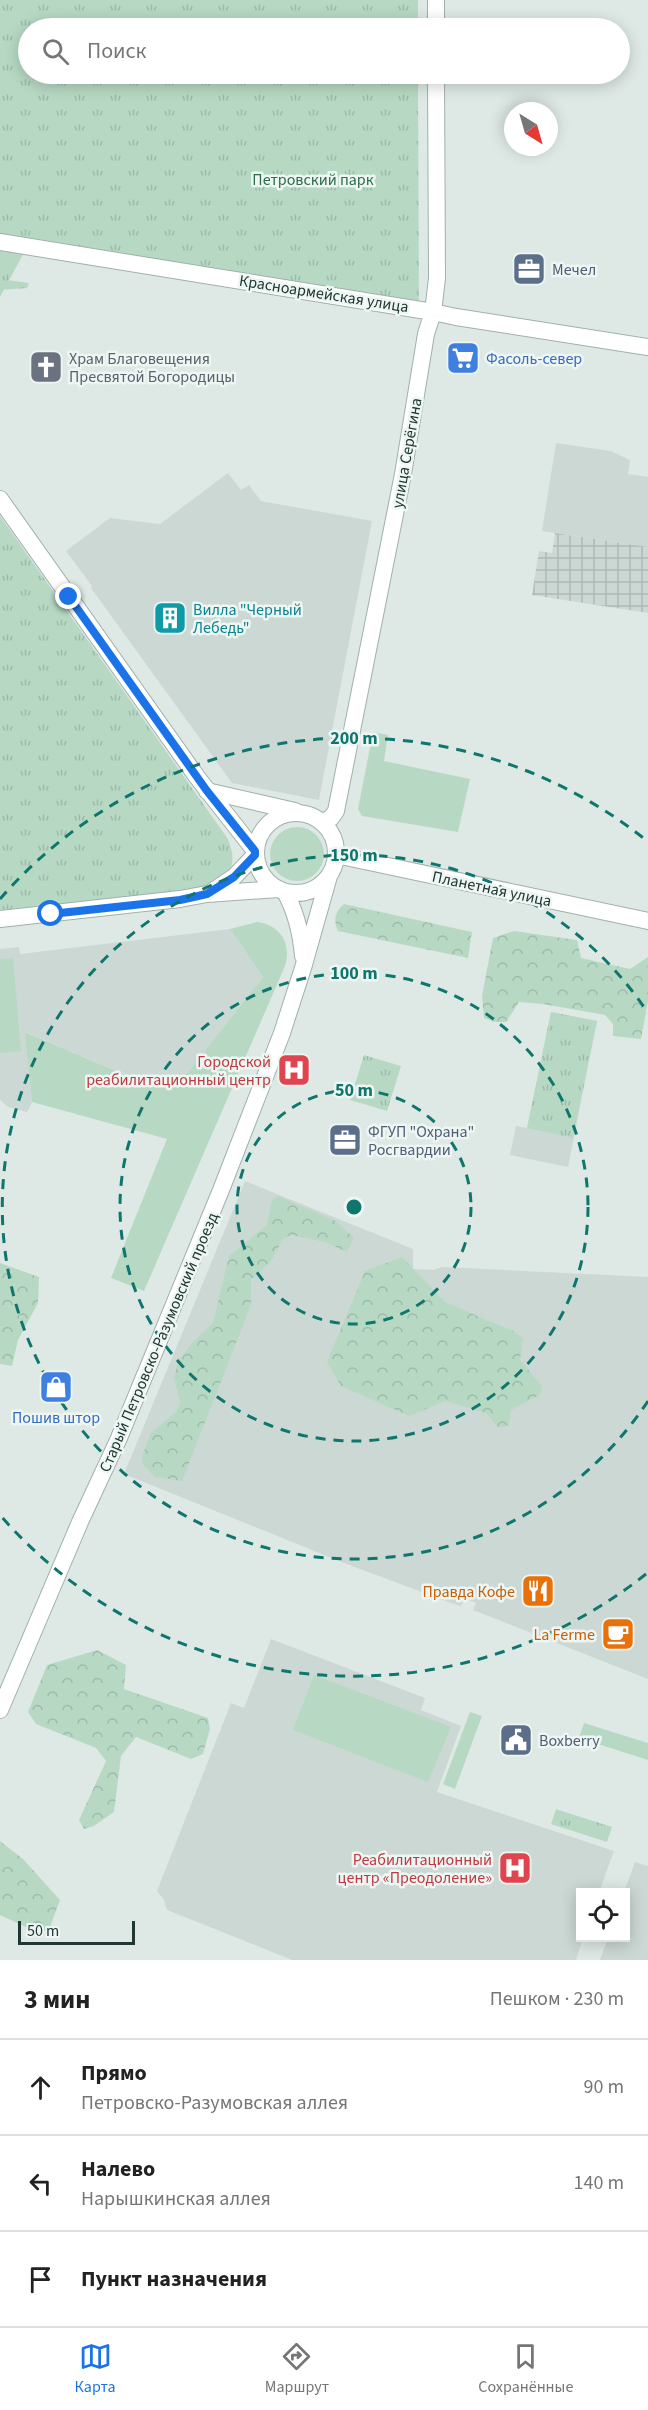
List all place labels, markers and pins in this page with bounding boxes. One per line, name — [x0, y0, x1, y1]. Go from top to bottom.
office icon: Мечел — [511, 251, 547, 287]
place label: Мечел — [552, 259, 596, 281]
supermarket icon: Фасоль-север — [445, 340, 481, 376]
place label: Храм Благовещения Пресвятой Богородицы — [69, 348, 235, 388]
place label: Фасоль-север — [486, 348, 582, 370]
church icon: Храм Благовещения Пресвятой Богородицы — [28, 349, 64, 385]
place label: Вилла "Черный Лебедь" — [193, 599, 302, 639]
building icon: Вилла "Черный Лебедь" — [152, 600, 188, 636]
place label: Городской реабилитационный центр — [86, 1051, 271, 1091]
hospital icon: Городской реабилитационный центр — [276, 1052, 312, 1088]
place label: ФГУП "Охрана" Росгвардии — [368, 1121, 474, 1161]
office icon: ФГУП "Охрана" Росгвардии — [327, 1122, 363, 1158]
centre of rings — [344, 1197, 364, 1217]
shop icon: Пошив штор — [38, 1369, 74, 1405]
place label: Пошив штор — [12, 1407, 100, 1429]
restaurant icon: Правда Кофе — [520, 1573, 556, 1609]
place label: Правда Кофе — [422, 1581, 515, 1603]
cafe icon: La Ferme — [600, 1616, 636, 1652]
place label: La Ferme — [534, 1624, 595, 1646]
public building icon: Boxberry — [498, 1722, 534, 1758]
place label: Boxberry — [539, 1730, 600, 1752]
place label: Реабилитационный центр «Преодоление» — [338, 1849, 492, 1889]
hospital icon: Реабилитационный центр «Преодоление» — [497, 1850, 533, 1886]

